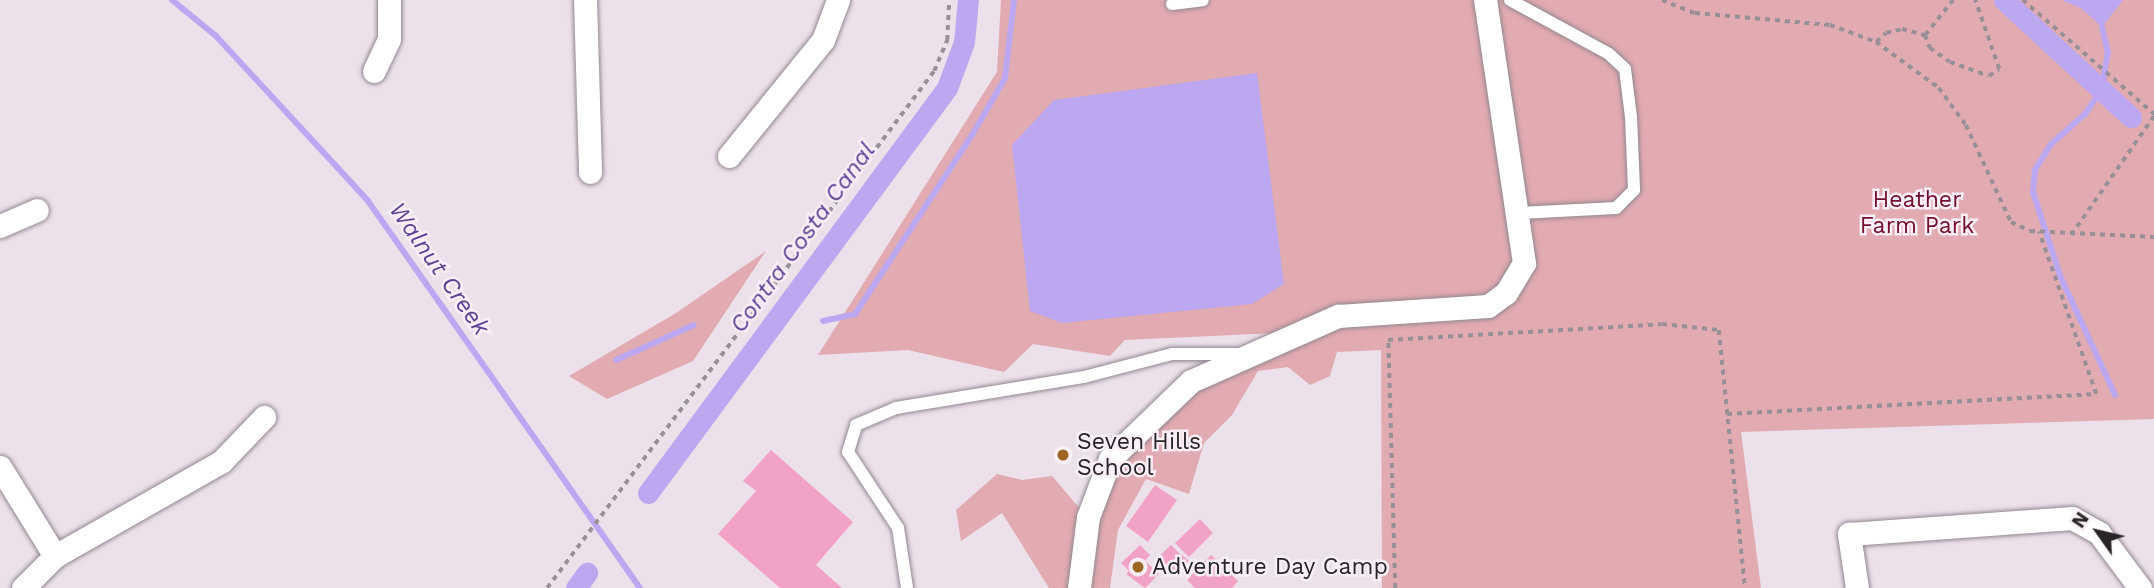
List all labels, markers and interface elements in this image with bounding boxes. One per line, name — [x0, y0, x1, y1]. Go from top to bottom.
water label: Contra Costa Canal — [724, 137, 882, 339]
park label: Heather Farm Park — [1860, 186, 1974, 240]
water label: Walnut Creek — [382, 197, 496, 341]
place label: Seven Hills School — [1077, 428, 1201, 482]
marker: Seven Hills School — [1055, 447, 1071, 463]
north arrow — [2063, 497, 2133, 567]
text: N — [2067, 508, 2094, 532]
place label: Adventure Day Camp — [1152, 553, 1388, 581]
marker: Adventure Day Camp — [1130, 559, 1146, 575]

